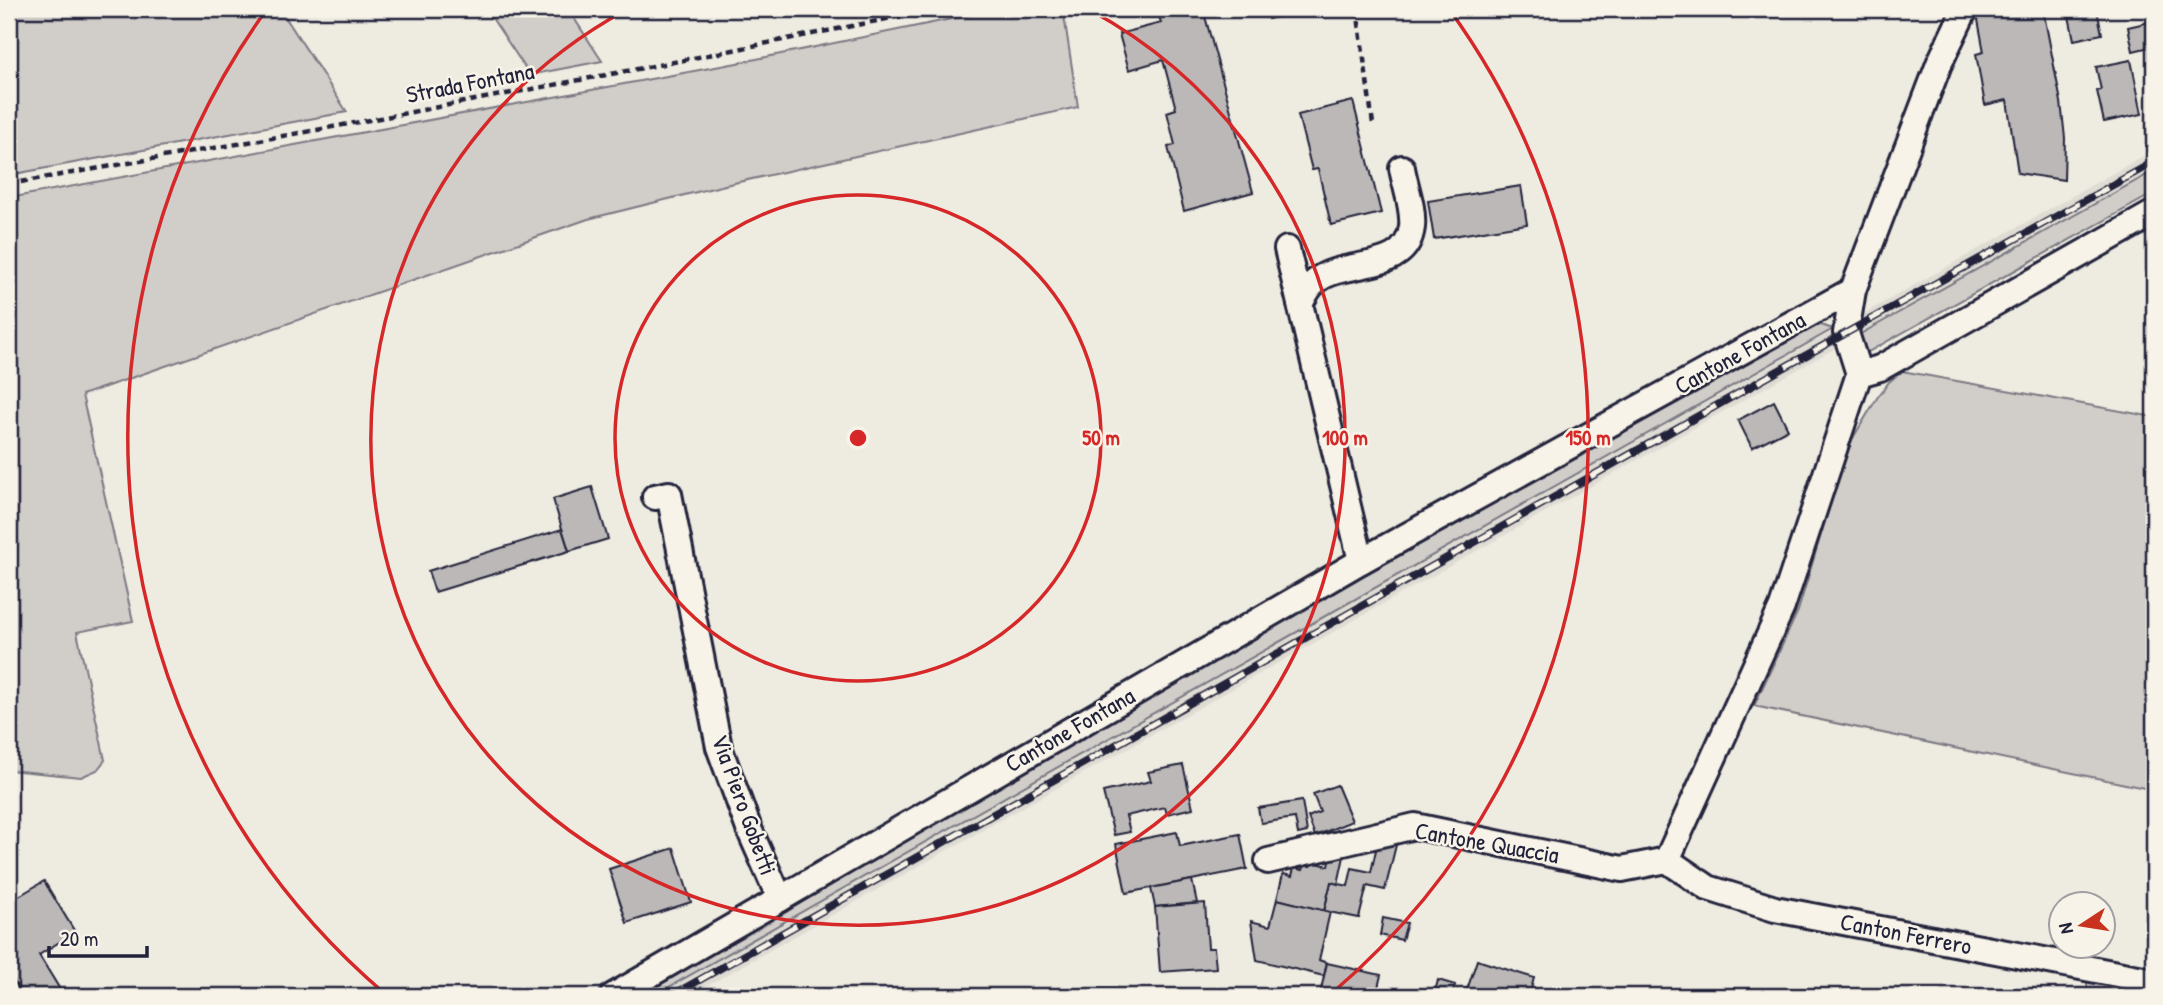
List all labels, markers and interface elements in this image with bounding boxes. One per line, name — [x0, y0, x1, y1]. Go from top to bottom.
street label: Strada Fontana — [403, 54, 536, 110]
street label: Cantone Fontana — [1668, 303, 1811, 401]
text: 50 m — [1082, 423, 1120, 452]
text: 100 m — [1322, 423, 1368, 452]
text: 150 m — [1565, 423, 1611, 452]
centre of rings — [846, 426, 870, 450]
street label: Cantone Fontana — [999, 679, 1140, 779]
street label: Via Piero Gobetti — [705, 730, 785, 879]
street label: Cantone Quaccia — [1413, 814, 1562, 870]
north arrow — [2048, 890, 2118, 960]
street label: Canton Ferrero — [1838, 905, 1975, 961]
scale bar — [49, 914, 147, 958]
text: N — [2052, 921, 2079, 936]
text: 20 m — [60, 924, 98, 953]

